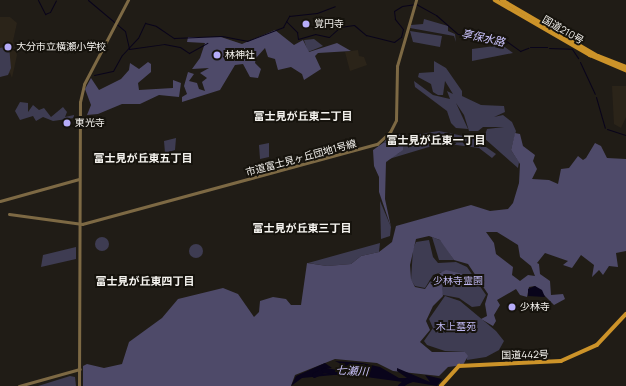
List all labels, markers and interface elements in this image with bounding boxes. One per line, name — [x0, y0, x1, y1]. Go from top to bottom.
street label: 国道210号 — [540, 13, 586, 47]
place label: 覚円寺 — [314, 18, 344, 30]
marker: 覚円寺 — [301, 19, 311, 29]
water label: 享保水路 — [460, 27, 506, 49]
place label: 大分市立横瀬小学校 — [16, 41, 106, 53]
marker: 大分市立横瀬小学校 — [3, 42, 13, 52]
place label: 林神社 — [225, 49, 255, 61]
marker: 林神社 — [212, 50, 222, 60]
district label: 富士見が丘東二丁目 — [254, 109, 352, 123]
place label: 東光寺 — [75, 117, 105, 129]
marker: 東光寺 — [62, 118, 72, 128]
district label: 富士見が丘東一丁目 — [387, 133, 485, 147]
street label: 市道富士見ヶ丘団地1号線 — [244, 137, 358, 179]
district label: 富士見が丘東五丁目 — [94, 151, 192, 165]
district label: 富士見が丘東三丁目 — [253, 221, 351, 235]
district label: 富士見が丘東四丁目 — [96, 274, 194, 288]
park label: 少林寺霊園 — [433, 275, 483, 287]
place label: 少林寺 — [520, 301, 550, 313]
marker: 少林寺 — [507, 302, 517, 312]
park label: 木上墓苑 — [436, 321, 476, 333]
street label: 国道442号 — [501, 349, 549, 361]
water label: 七瀬川 — [335, 364, 369, 378]

